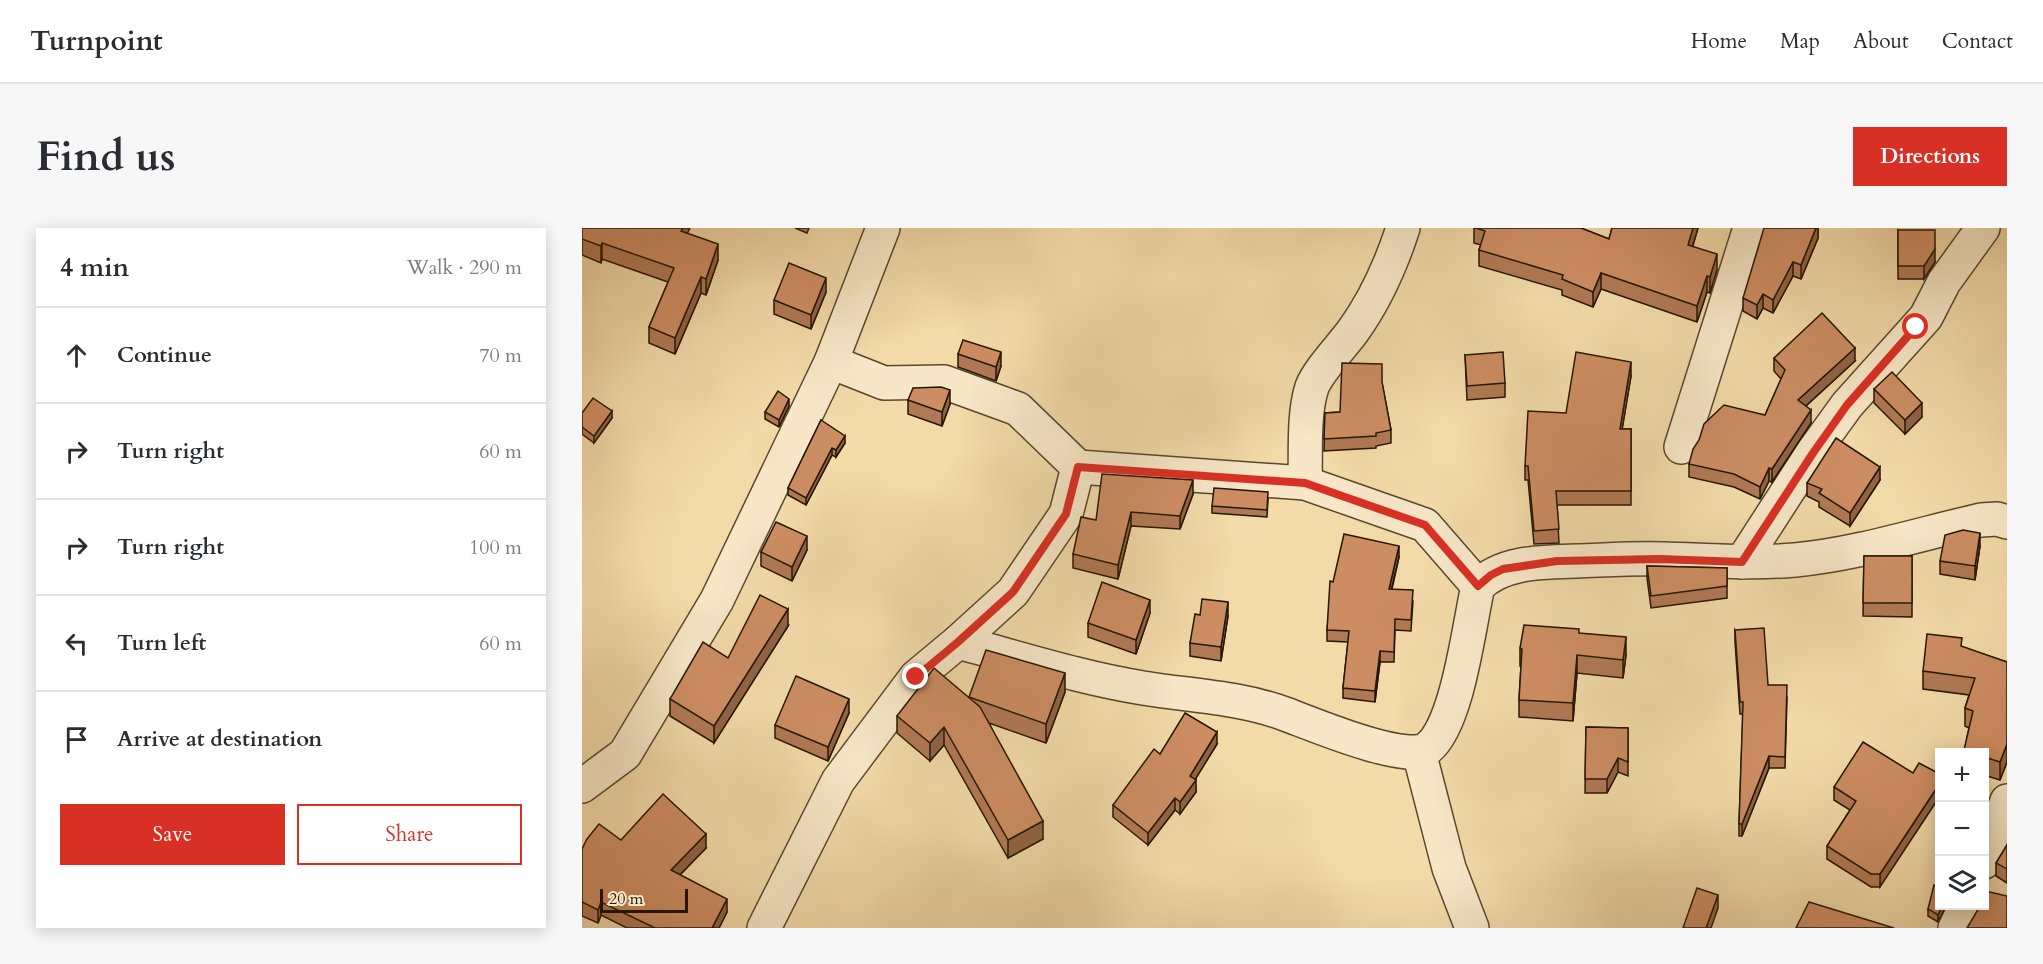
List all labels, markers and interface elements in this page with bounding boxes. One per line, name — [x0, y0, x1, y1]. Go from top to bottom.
text: Turnpoint — [30, 22, 163, 60]
text: Home — [1691, 27, 1747, 56]
text: Map — [1780, 27, 1820, 56]
text: About — [1853, 27, 1909, 56]
text: Contact — [1942, 27, 2013, 56]
button: Directions — [1853, 127, 2007, 186]
text: Find us — [36, 128, 176, 185]
text: 4 min — [60, 250, 129, 285]
text: Walk · 290 m — [407, 254, 522, 281]
route start — [1902, 313, 1928, 339]
icon: ahead — [60, 339, 93, 372]
text: Continue — [117, 340, 212, 370]
text: 70 m — [479, 342, 522, 369]
icon: right — [60, 435, 93, 468]
text: Turn right — [117, 436, 224, 466]
text: 60 m — [479, 438, 522, 465]
icon: right — [60, 531, 93, 564]
text: Turn right — [117, 532, 224, 562]
text: 100 m — [469, 534, 522, 561]
icon: left — [60, 627, 93, 660]
text: Turn left — [117, 628, 206, 658]
text: 60 m — [479, 630, 522, 657]
route end — [902, 663, 928, 689]
icon: arrive — [60, 723, 93, 756]
text: Arrive at destination — [117, 724, 322, 754]
map controls — [1935, 748, 1989, 910]
button: + — [1935, 748, 1989, 802]
button: − — [1935, 802, 1989, 856]
button: Save — [60, 804, 285, 865]
button: Share — [297, 804, 522, 865]
button: layers — [1935, 856, 1989, 910]
scale bar — [600, 886, 688, 914]
text: 20 m — [609, 888, 643, 910]

